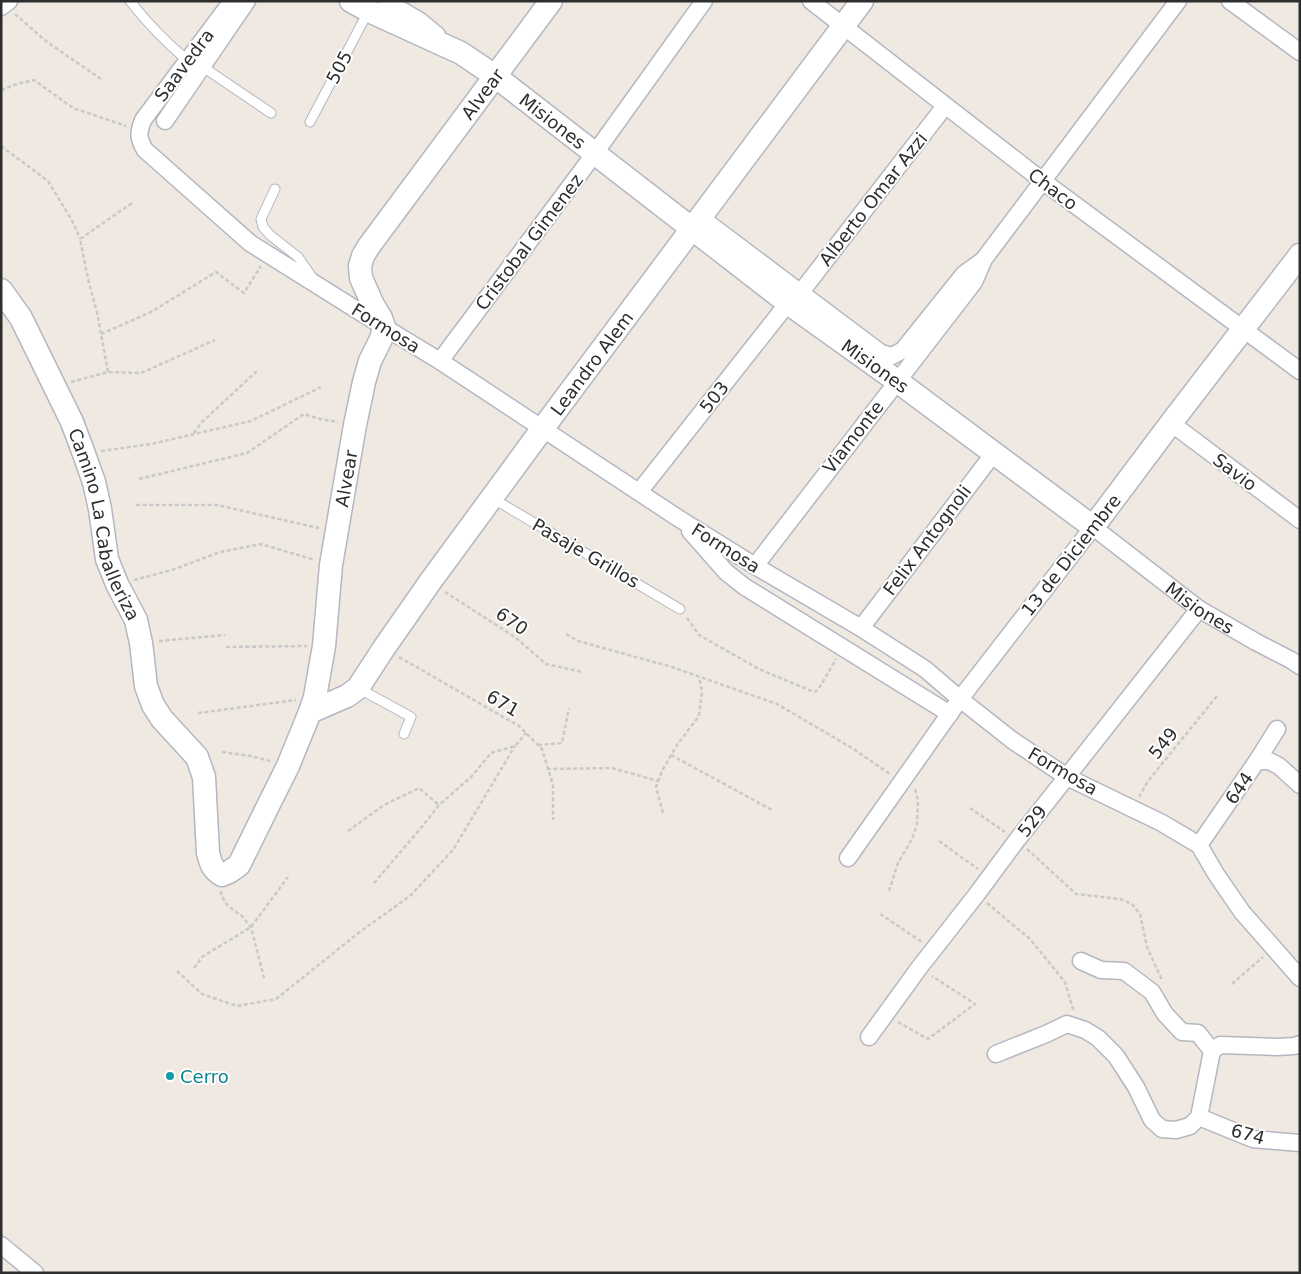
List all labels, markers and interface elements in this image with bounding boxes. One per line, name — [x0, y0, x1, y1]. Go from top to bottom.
street label: Saavedra — [150, 25, 218, 105]
street label: 505 — [322, 47, 356, 87]
street label: Alvear — [457, 64, 508, 123]
street label: Misiones — [516, 89, 590, 153]
street label: Alberto Omar Azzi — [815, 128, 931, 270]
street label: Chaco — [1024, 164, 1082, 214]
street label: Cristobal Gimenez — [471, 170, 587, 314]
street label: Formosa — [348, 299, 424, 357]
street label: Leandro Alem — [546, 307, 637, 419]
street label: Misiones — [838, 334, 913, 397]
street label: 503 — [695, 377, 733, 417]
street label: Viamonte — [818, 397, 888, 477]
street label: Camino La Caballeriza — [65, 425, 145, 624]
street label: Alvear — [331, 448, 361, 509]
street label: Savio — [1209, 449, 1261, 495]
street label: Felix Antognoli — [879, 481, 975, 599]
street label: 13 de Diciembre — [1017, 490, 1125, 620]
street label: Pasaje Grillos — [529, 514, 643, 592]
street label: Formosa — [688, 519, 764, 577]
street label: Misiones — [1162, 577, 1238, 638]
street label: 670 — [492, 603, 532, 639]
street label: 671 — [483, 685, 523, 721]
street label: 549 — [1144, 723, 1182, 763]
street label: Formosa — [1025, 743, 1101, 799]
street label: 644 — [1221, 768, 1257, 808]
street label: 529 — [1013, 801, 1051, 841]
place label: Cerro — [180, 1066, 229, 1087]
marker: Cerro — [164, 1070, 176, 1082]
street label: 674 — [1229, 1119, 1267, 1149]

